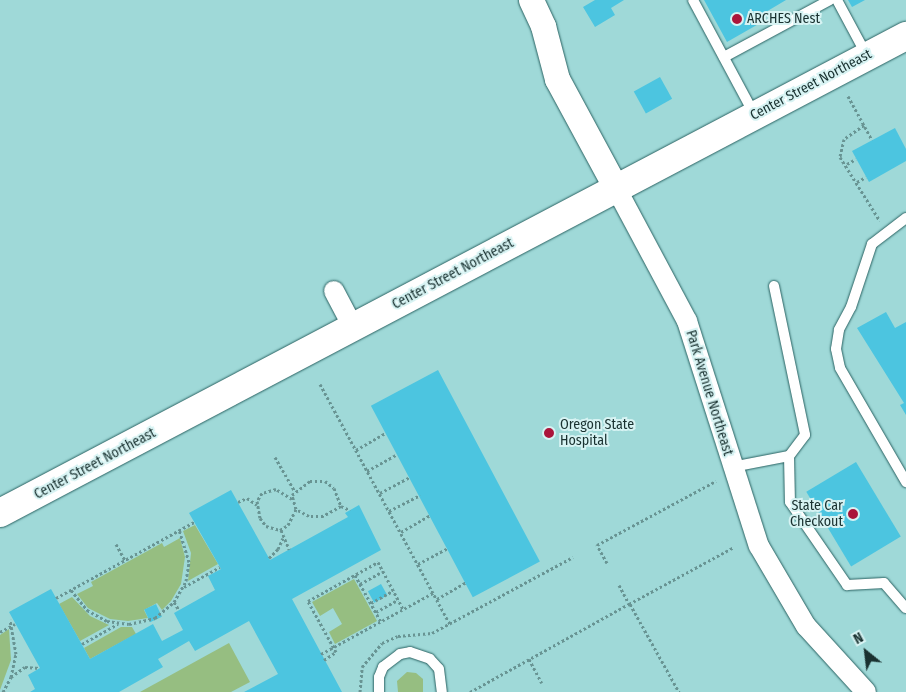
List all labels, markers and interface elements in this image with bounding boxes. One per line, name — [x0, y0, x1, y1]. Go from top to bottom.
place label: ARCHES Nest — [747, 11, 820, 27]
marker: ARCHES Nest — [731, 13, 743, 25]
street label: Center Street Northeast — [747, 46, 875, 124]
street label: Center Street Northeast — [389, 235, 517, 313]
street label: Park Avenue Northeast — [682, 328, 736, 458]
place label: Oregon State Hospital — [560, 417, 634, 450]
street label: Center Street Northeast — [31, 425, 159, 503]
marker: Oregon State Hospital — [542, 426, 556, 440]
place label: State Car Checkout — [790, 498, 843, 530]
marker: State Car Checkout — [847, 508, 859, 520]
north arrow — [841, 627, 891, 677]
text: N — [851, 629, 866, 648]

